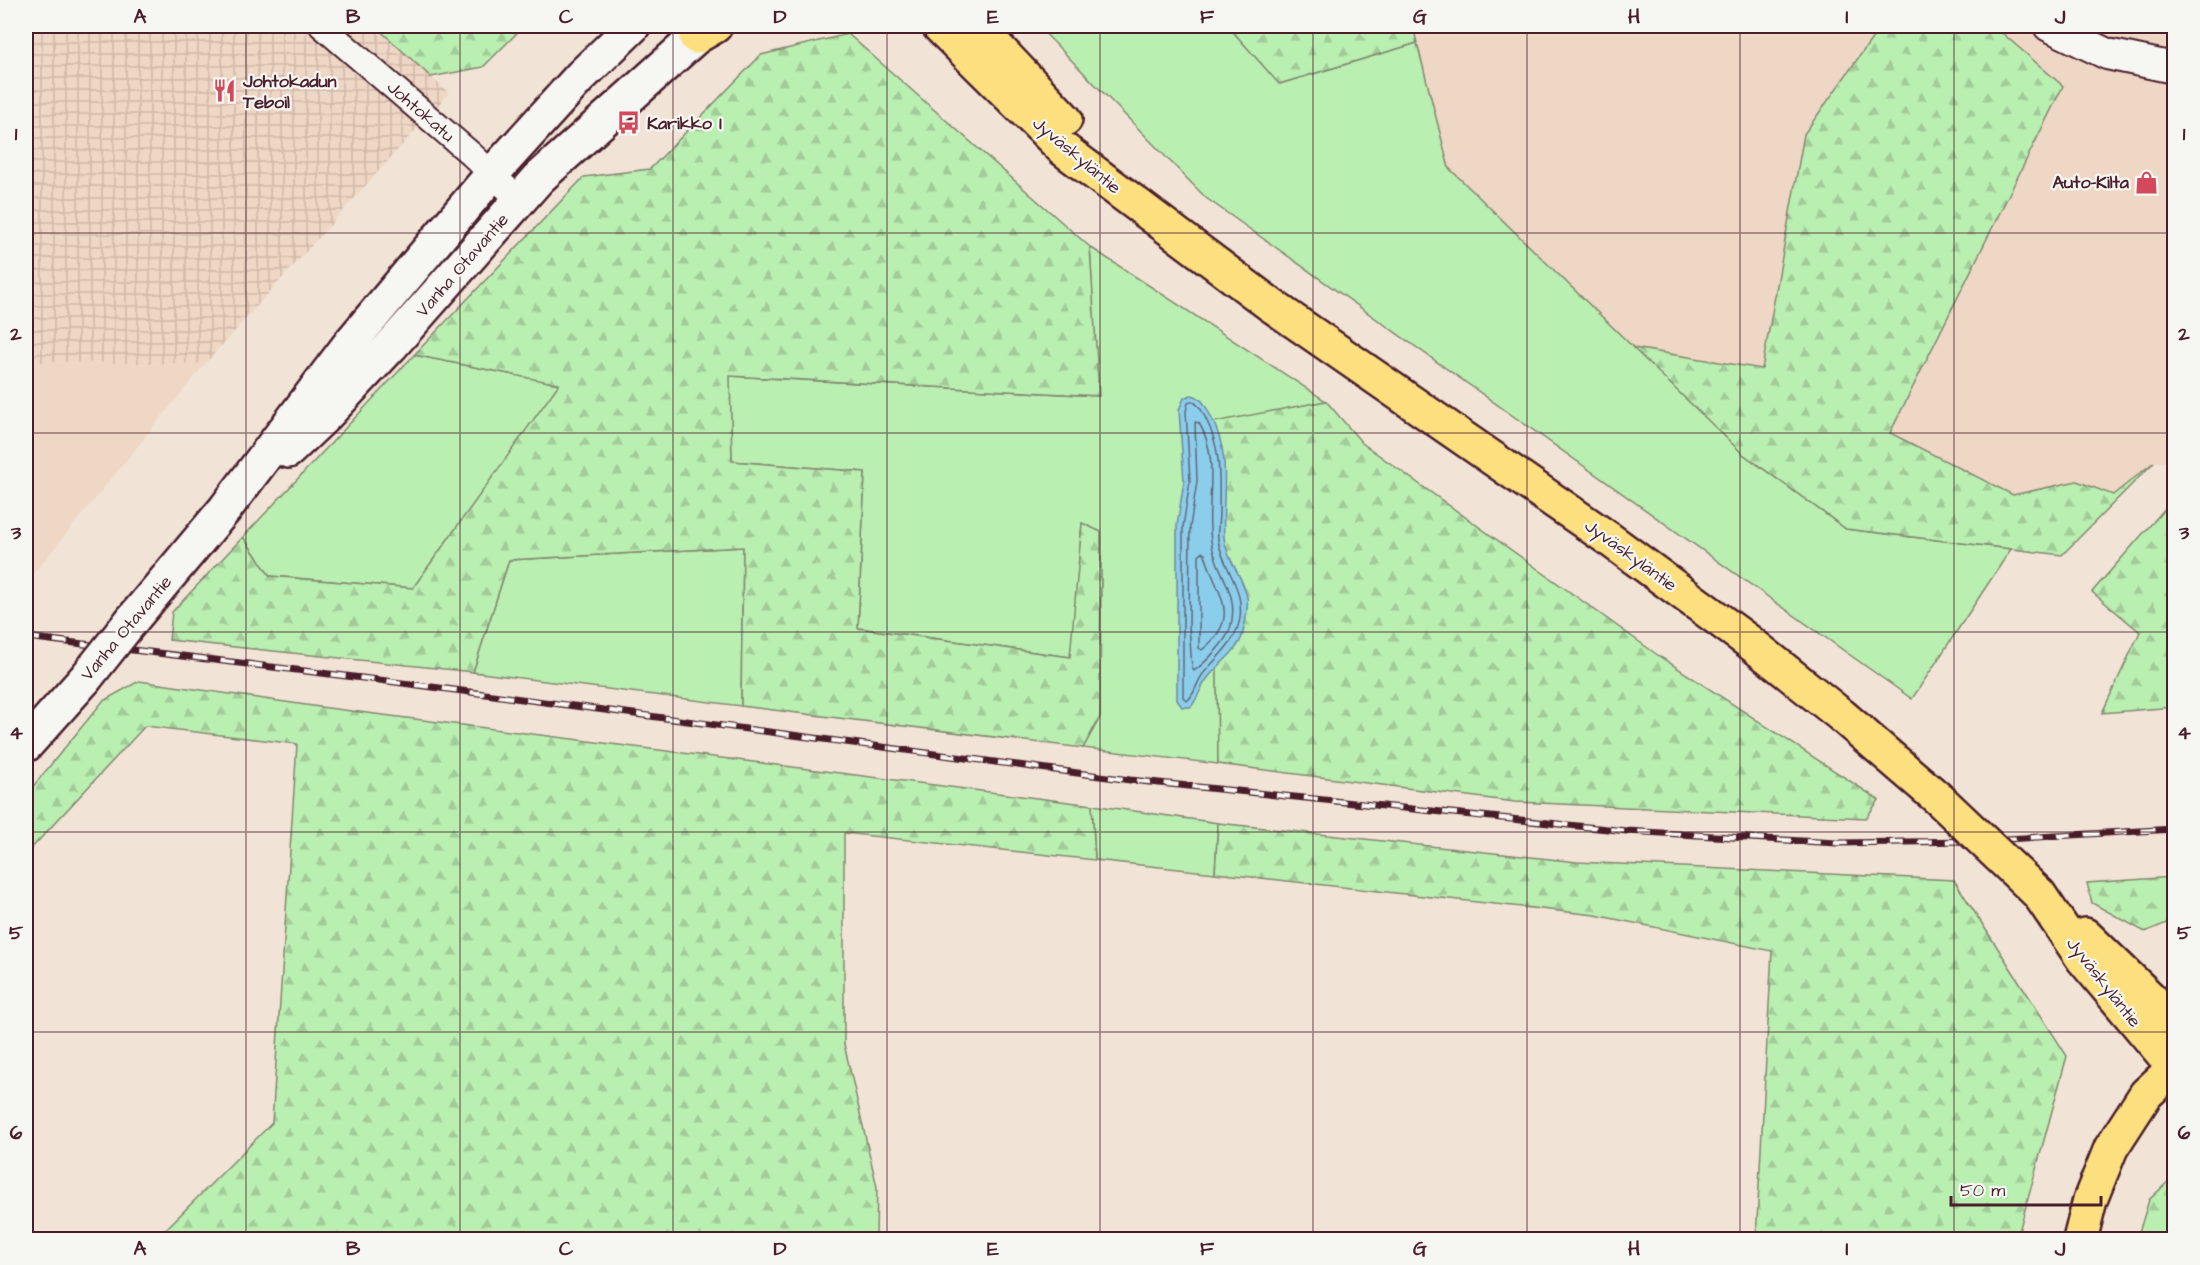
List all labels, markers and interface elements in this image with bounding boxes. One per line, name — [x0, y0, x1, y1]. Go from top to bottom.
text: A — [134, 3, 147, 31]
text: B — [346, 3, 361, 31]
text: C — [559, 3, 574, 31]
text: D — [774, 3, 787, 31]
text: E — [987, 3, 999, 31]
text: F — [1200, 3, 1215, 31]
text: G — [1413, 3, 1427, 31]
text: H — [1628, 3, 1640, 31]
text: I — [1845, 3, 1849, 31]
text: J — [2054, 3, 2066, 31]
place label: Johtokadun Teboil — [242, 69, 337, 115]
street label: Johtokatu — [381, 75, 460, 148]
restaurant icon: Johtokadun Teboil — [212, 78, 238, 104]
bus stop icon: Karikko I — [616, 110, 642, 136]
place label: Karikko I — [647, 111, 722, 136]
street label: Jyväskyläntie — [1026, 111, 1127, 201]
text: 1 — [15, 120, 18, 148]
text: 1 — [2183, 120, 2186, 148]
shop icon: Auto-Kilta — [2134, 169, 2160, 195]
place label: Auto-Kilta — [2052, 170, 2130, 195]
street label: Vanha Otavantie — [410, 208, 515, 323]
text: 2 — [9, 320, 22, 348]
text: 2 — [2177, 320, 2190, 348]
street label: Jyväskyläntie — [1579, 513, 1682, 598]
text: 3 — [10, 519, 22, 547]
text: 3 — [2178, 519, 2190, 547]
street label: Vanha Otavantie — [75, 570, 178, 686]
text: 4 — [9, 719, 23, 747]
text: 4 — [2177, 719, 2191, 747]
text: 5 — [9, 919, 24, 947]
text: 5 — [2177, 919, 2192, 947]
street label: Jyväskyläntie — [2060, 932, 2147, 1034]
text: 6 — [10, 1119, 23, 1147]
text: 6 — [2178, 1119, 2191, 1147]
scale bar — [1951, 1169, 2101, 1207]
text: 50 m — [1960, 1178, 2005, 1203]
text: A — [134, 1235, 147, 1263]
text: B — [346, 1235, 361, 1263]
text: C — [559, 1235, 574, 1263]
text: D — [774, 1235, 787, 1263]
text: E — [987, 1235, 999, 1263]
text: F — [1200, 1235, 1215, 1263]
text: G — [1413, 1235, 1427, 1263]
text: H — [1628, 1235, 1640, 1263]
text: I — [1845, 1235, 1849, 1263]
text: J — [2054, 1235, 2066, 1263]

